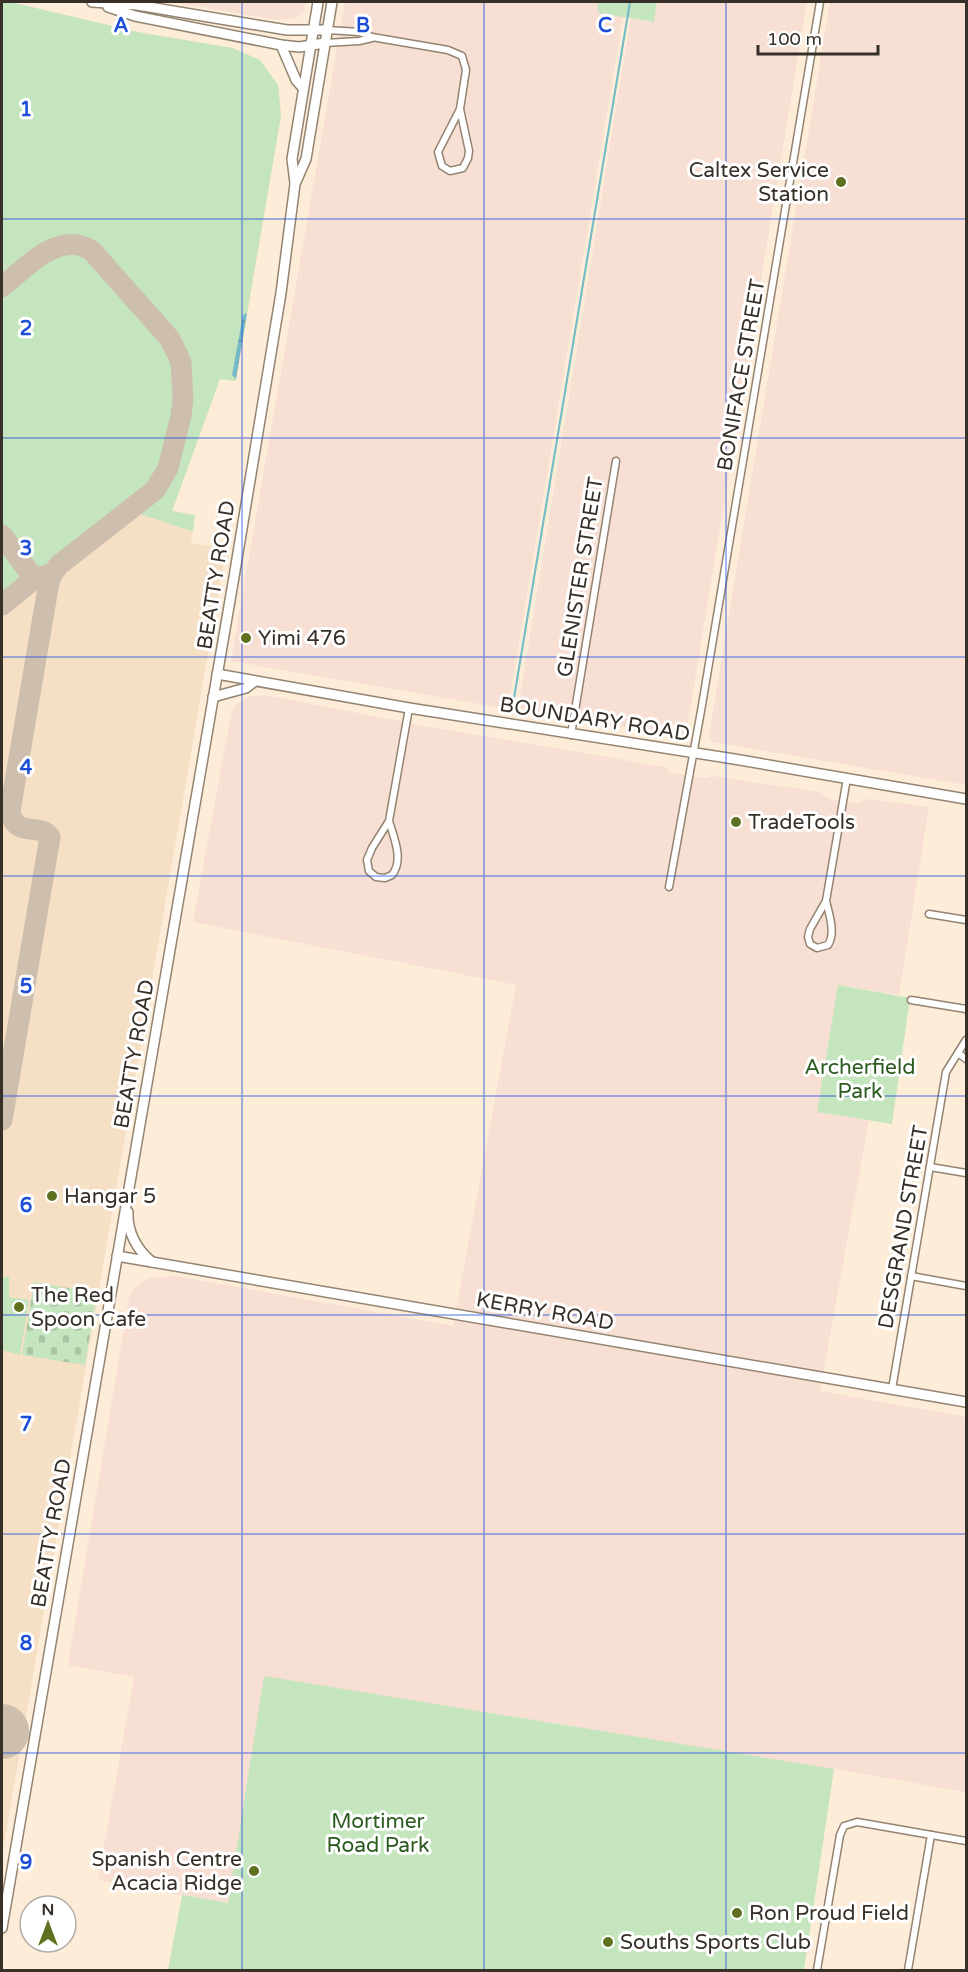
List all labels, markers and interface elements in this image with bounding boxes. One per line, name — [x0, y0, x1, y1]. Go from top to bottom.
text: A — [114, 14, 129, 38]
text: B — [356, 14, 370, 38]
text: C — [598, 14, 612, 38]
scale bar — [758, 18, 878, 56]
text: 100 m — [767, 28, 822, 50]
text: 1 — [20, 98, 32, 122]
place label: Caltex Service Station — [689, 158, 829, 207]
marker: Caltex Service Station — [834, 175, 848, 189]
street label: BONIFACE STREET — [712, 277, 771, 473]
text: 2 — [20, 317, 32, 341]
street label: GLENISTER STREET — [552, 475, 609, 679]
street label: BEATTY ROAD — [192, 499, 241, 652]
text: 3 — [20, 537, 32, 561]
place label: Yimi 476 — [258, 626, 346, 651]
marker: Yimi 476 — [239, 631, 253, 645]
street label: BOUNDARY ROAD — [498, 692, 692, 747]
text: 4 — [20, 756, 33, 780]
place label: TradeTools — [748, 810, 855, 835]
marker: TradeTools — [729, 815, 743, 829]
text: 5 — [20, 975, 32, 999]
street label: BEATTY ROAD — [109, 978, 160, 1131]
park label: Archerfield Park — [805, 1055, 915, 1104]
street label: DESGRAND STREET — [873, 1123, 934, 1331]
place label: Hangar 5 — [64, 1184, 156, 1209]
marker: Hangar 5 — [45, 1189, 59, 1203]
text: 6 — [20, 1194, 32, 1218]
place label: The Red Spoon Cafe — [31, 1283, 146, 1332]
street label: KERRY ROAD — [474, 1287, 616, 1336]
marker: The Red Spoon Cafe — [12, 1300, 26, 1314]
text: 7 — [20, 1413, 32, 1437]
street label: BEATTY ROAD — [26, 1457, 77, 1610]
text: 8 — [20, 1632, 32, 1656]
park label: Mortimer Road Park — [326, 1809, 430, 1858]
place label: Spanish Centre Acacia Ridge — [92, 1847, 242, 1896]
text: 9 — [20, 1851, 32, 1875]
marker: Spanish Centre Acacia Ridge — [247, 1864, 261, 1878]
north arrow — [18, 1894, 78, 1954]
text: N — [42, 1900, 54, 1920]
place label: Ron Proud Field — [749, 1901, 909, 1926]
marker: Ron Proud Field — [730, 1906, 744, 1920]
place label: Souths Sports Club — [620, 1930, 811, 1955]
marker: Souths Sports Club — [601, 1935, 615, 1949]

